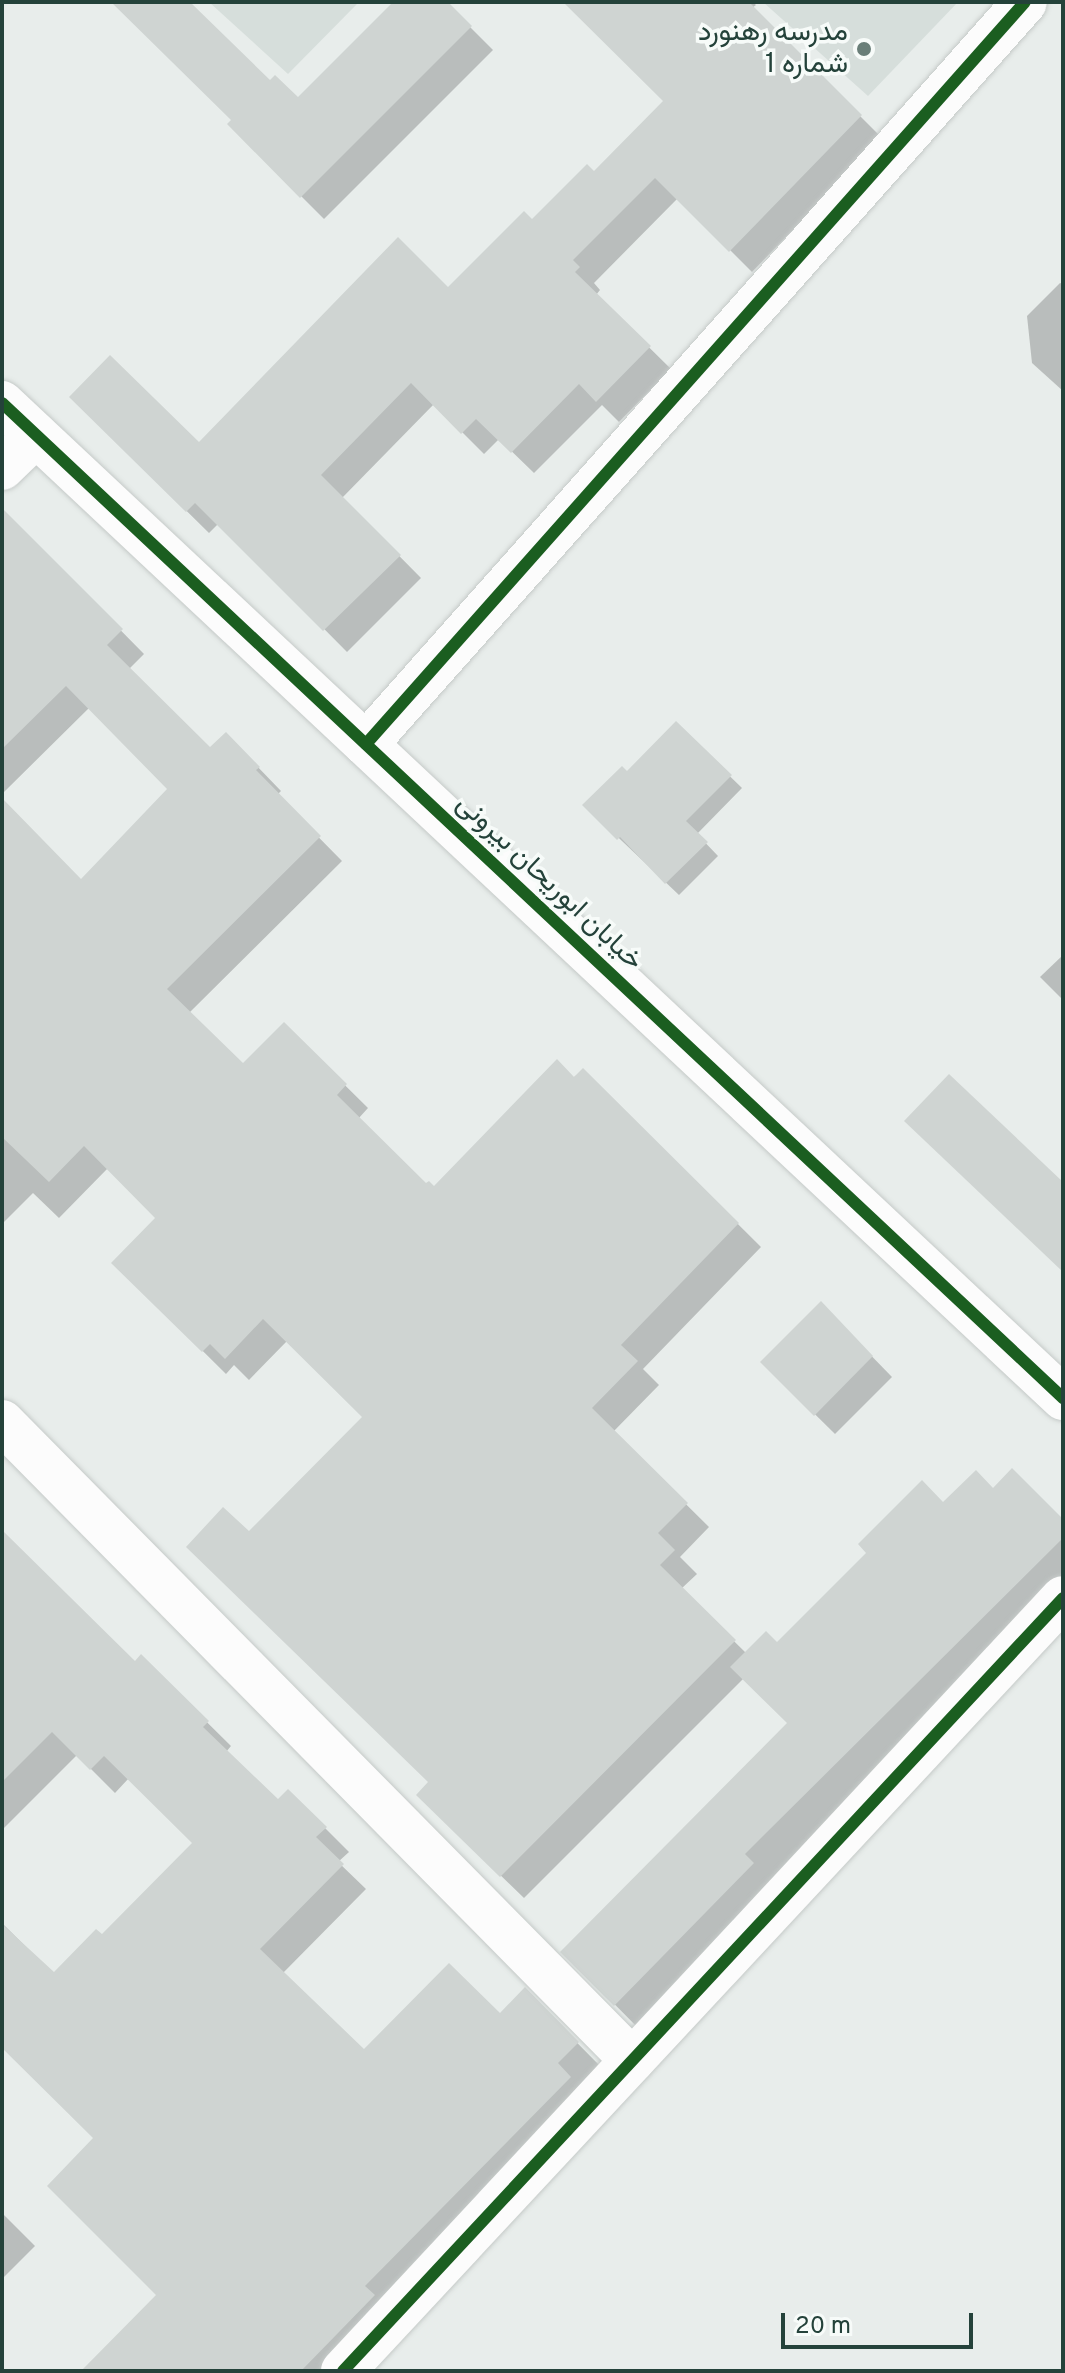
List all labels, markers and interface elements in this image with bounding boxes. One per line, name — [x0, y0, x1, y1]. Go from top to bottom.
place label: مدرسه رهنورد شماره 1 — [698, 16, 848, 82]
marker: مدرسه رهنورد شماره 1 — [855, 40, 873, 58]
street label: خیابان ابوریحان بیرونی — [449, 788, 649, 978]
scale bar — [785, 2297, 977, 2347]
text: 20 m — [795, 2312, 851, 2342]

